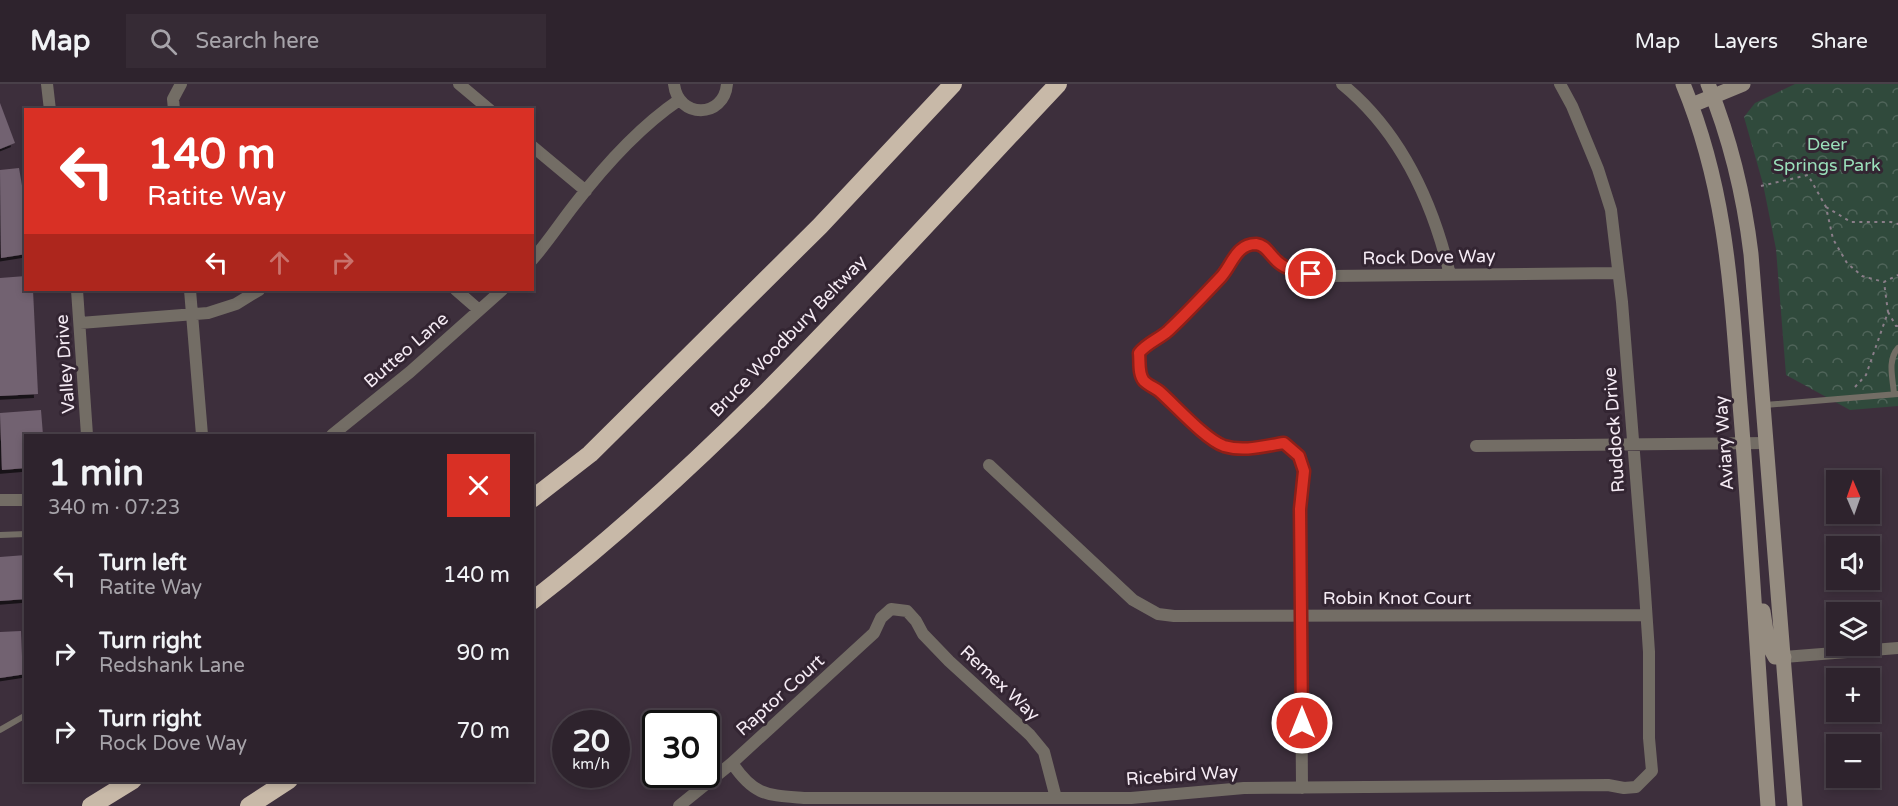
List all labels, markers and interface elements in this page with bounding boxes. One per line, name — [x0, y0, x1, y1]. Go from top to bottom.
search box — [126, 14, 546, 68]
text: Map — [30, 24, 90, 58]
icon: search — [147, 25, 180, 58]
text: Search here — [195, 28, 319, 54]
text: Map — [1635, 29, 1680, 54]
text: Layers — [1713, 29, 1778, 54]
text: Share — [1811, 29, 1868, 54]
text: 140 m — [147, 129, 276, 180]
icon: left — [48, 132, 126, 210]
park label: Deer Springs Park — [1773, 133, 1881, 176]
text: Ratite Way — [147, 180, 286, 213]
street label: Rock Dove Way — [1362, 245, 1496, 269]
icon: left — [200, 246, 233, 279]
icon: ahead — [263, 246, 296, 279]
icon: right — [326, 246, 359, 279]
pin — [1285, 248, 1336, 299]
street label: Bruce Woodbury Beltway — [705, 250, 871, 421]
icon: arrive — [1294, 257, 1327, 290]
street label: Butteo Lane — [359, 307, 453, 393]
street label: Valley Drive — [51, 314, 79, 414]
street label: Ruddock Drive — [1599, 366, 1629, 494]
street label: Aviary Way — [1710, 394, 1738, 491]
text: 1 min — [48, 452, 144, 495]
button: close — [447, 454, 510, 517]
north arrow — [1826, 470, 1880, 524]
map controls — [1826, 470, 1880, 788]
text: 340 m · 07:23 — [48, 496, 180, 520]
button: sound — [1826, 536, 1880, 590]
text: Turn left — [99, 550, 187, 576]
icon: left — [48, 559, 81, 592]
text: 140 m — [443, 562, 510, 588]
text: Ratite Way — [99, 576, 202, 600]
street label: Robin Knot Court — [1323, 587, 1471, 609]
button: layers — [1826, 602, 1880, 656]
text: Turn right — [99, 628, 201, 654]
icon: right — [48, 637, 81, 670]
text: 90 m — [456, 640, 510, 666]
street label: Remex Way — [956, 640, 1045, 726]
street label: Raptor Court — [731, 649, 829, 740]
text: Redshank Lane — [99, 654, 245, 678]
button: + — [1826, 668, 1880, 722]
position arrow — [1270, 691, 1334, 755]
text: Turn right — [99, 706, 201, 732]
speed limit sign: 30 — [642, 710, 720, 788]
icon: right — [48, 715, 81, 748]
text: 70 m — [456, 718, 510, 744]
text: 20 — [572, 723, 610, 760]
text: Rock Dove Way — [99, 732, 247, 756]
button: − — [1826, 734, 1880, 788]
text: km/h — [572, 755, 610, 773]
street label: Ricebird Way — [1125, 760, 1239, 790]

